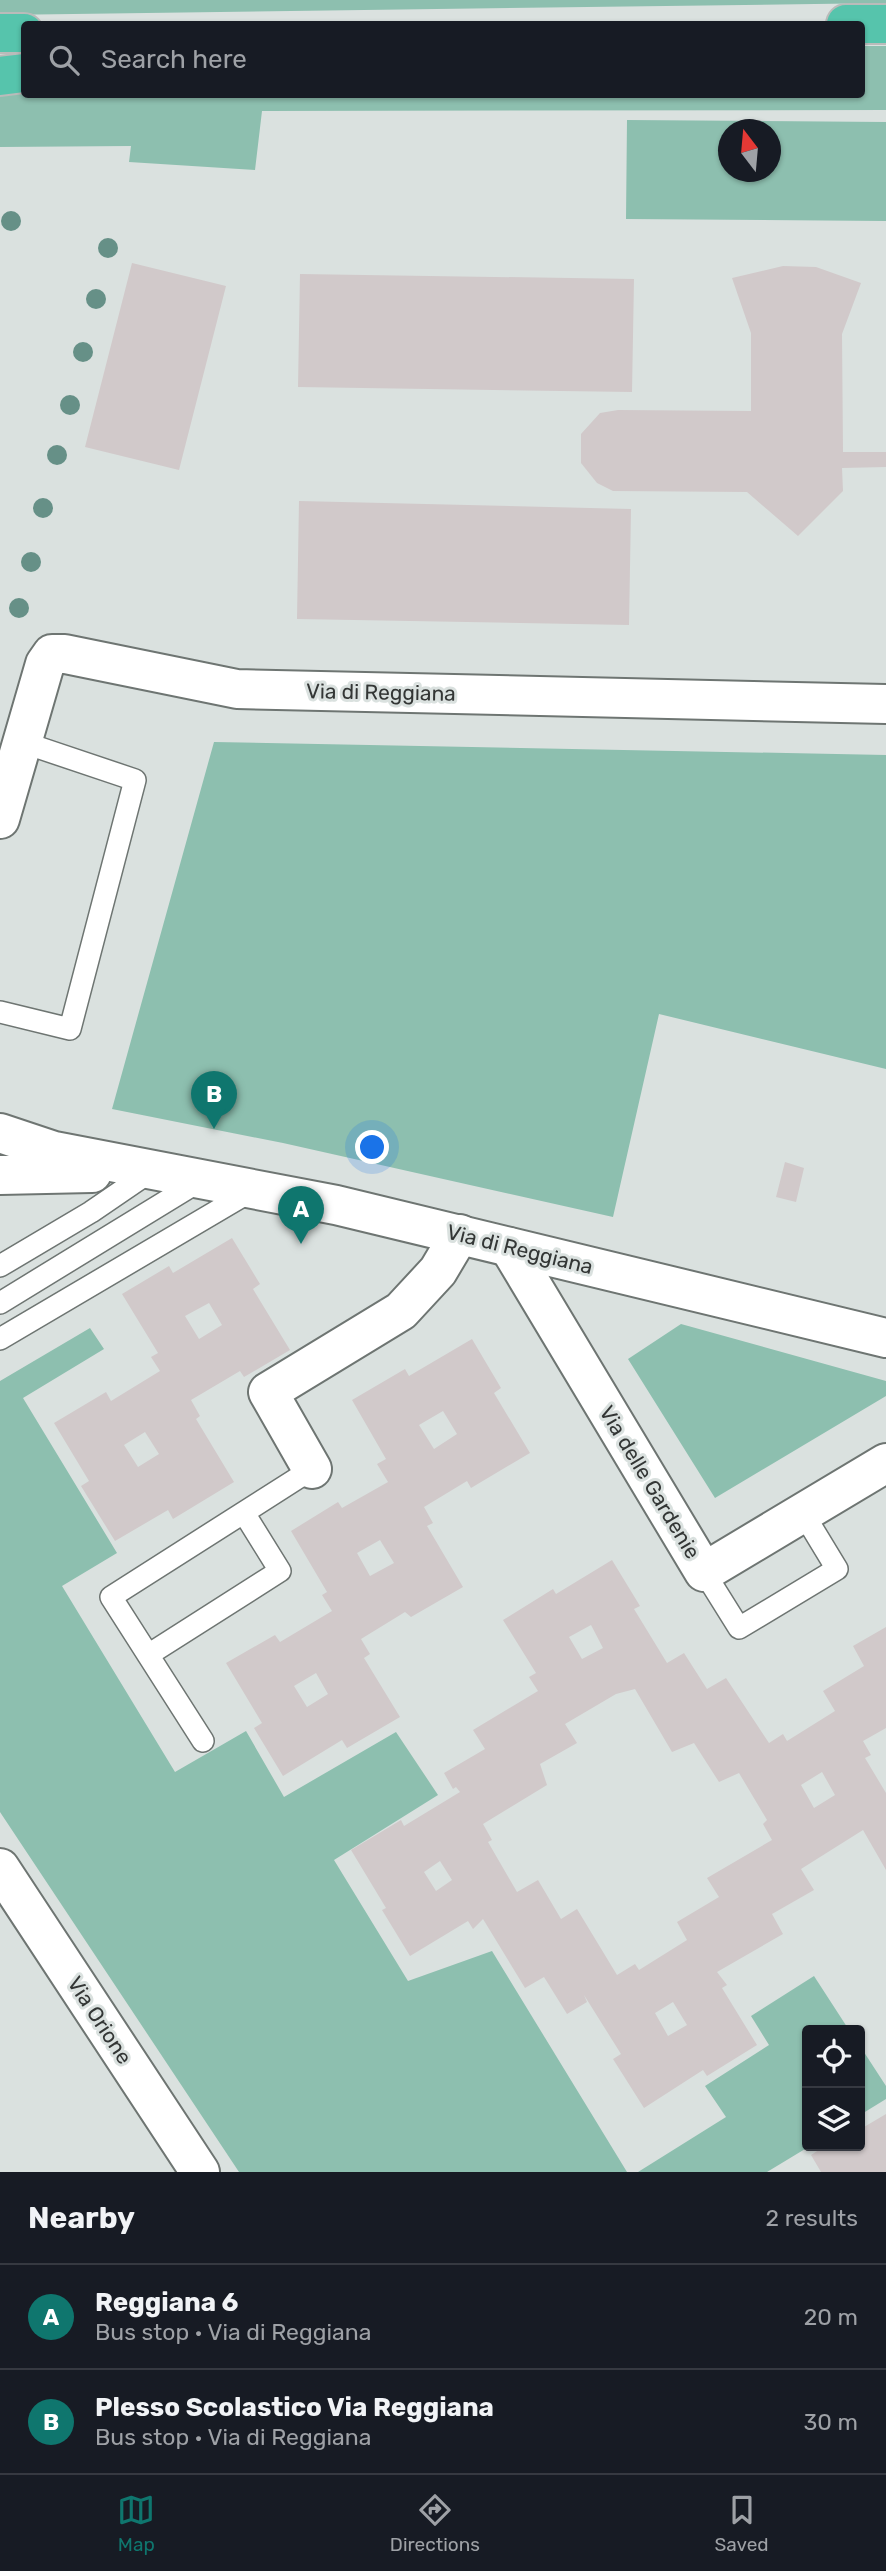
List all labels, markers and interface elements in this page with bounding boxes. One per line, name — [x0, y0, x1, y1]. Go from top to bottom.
search box — [21, 21, 865, 98]
icon: search — [45, 41, 83, 79]
text: Search here — [101, 44, 247, 75]
north arrow — [718, 119, 781, 182]
street label: Via di Reggiana — [306, 678, 456, 706]
pin: B — [191, 1071, 237, 1129]
your location — [355, 1130, 389, 1164]
pin: A — [278, 1186, 324, 1244]
street label: Via di Reggiana — [444, 1219, 596, 1279]
street label: Via delle Gardenie — [594, 1401, 706, 1563]
street label: Via Orione — [62, 1972, 138, 2068]
map controls — [802, 2025, 865, 2151]
button: locate — [802, 2025, 865, 2088]
button: layers — [802, 2088, 865, 2151]
text: Nearby — [28, 2200, 135, 2236]
text: 2 results — [766, 2204, 858, 2232]
text: Reggiana 6 — [95, 2287, 239, 2318]
text: A — [43, 2303, 59, 2331]
text: 20 m — [804, 2303, 858, 2331]
text: Bus stop · Via di Reggiana — [95, 2318, 371, 2346]
text: Plesso Scolastico Via Reggiana — [95, 2392, 494, 2423]
text: B — [43, 2408, 59, 2436]
text: 30 m — [803, 2408, 858, 2436]
text: Bus stop · Via di Reggiana — [95, 2423, 371, 2451]
tab: Map — [117, 2491, 155, 2556]
tab: Directions — [390, 2491, 480, 2556]
tab: Saved — [714, 2491, 769, 2556]

